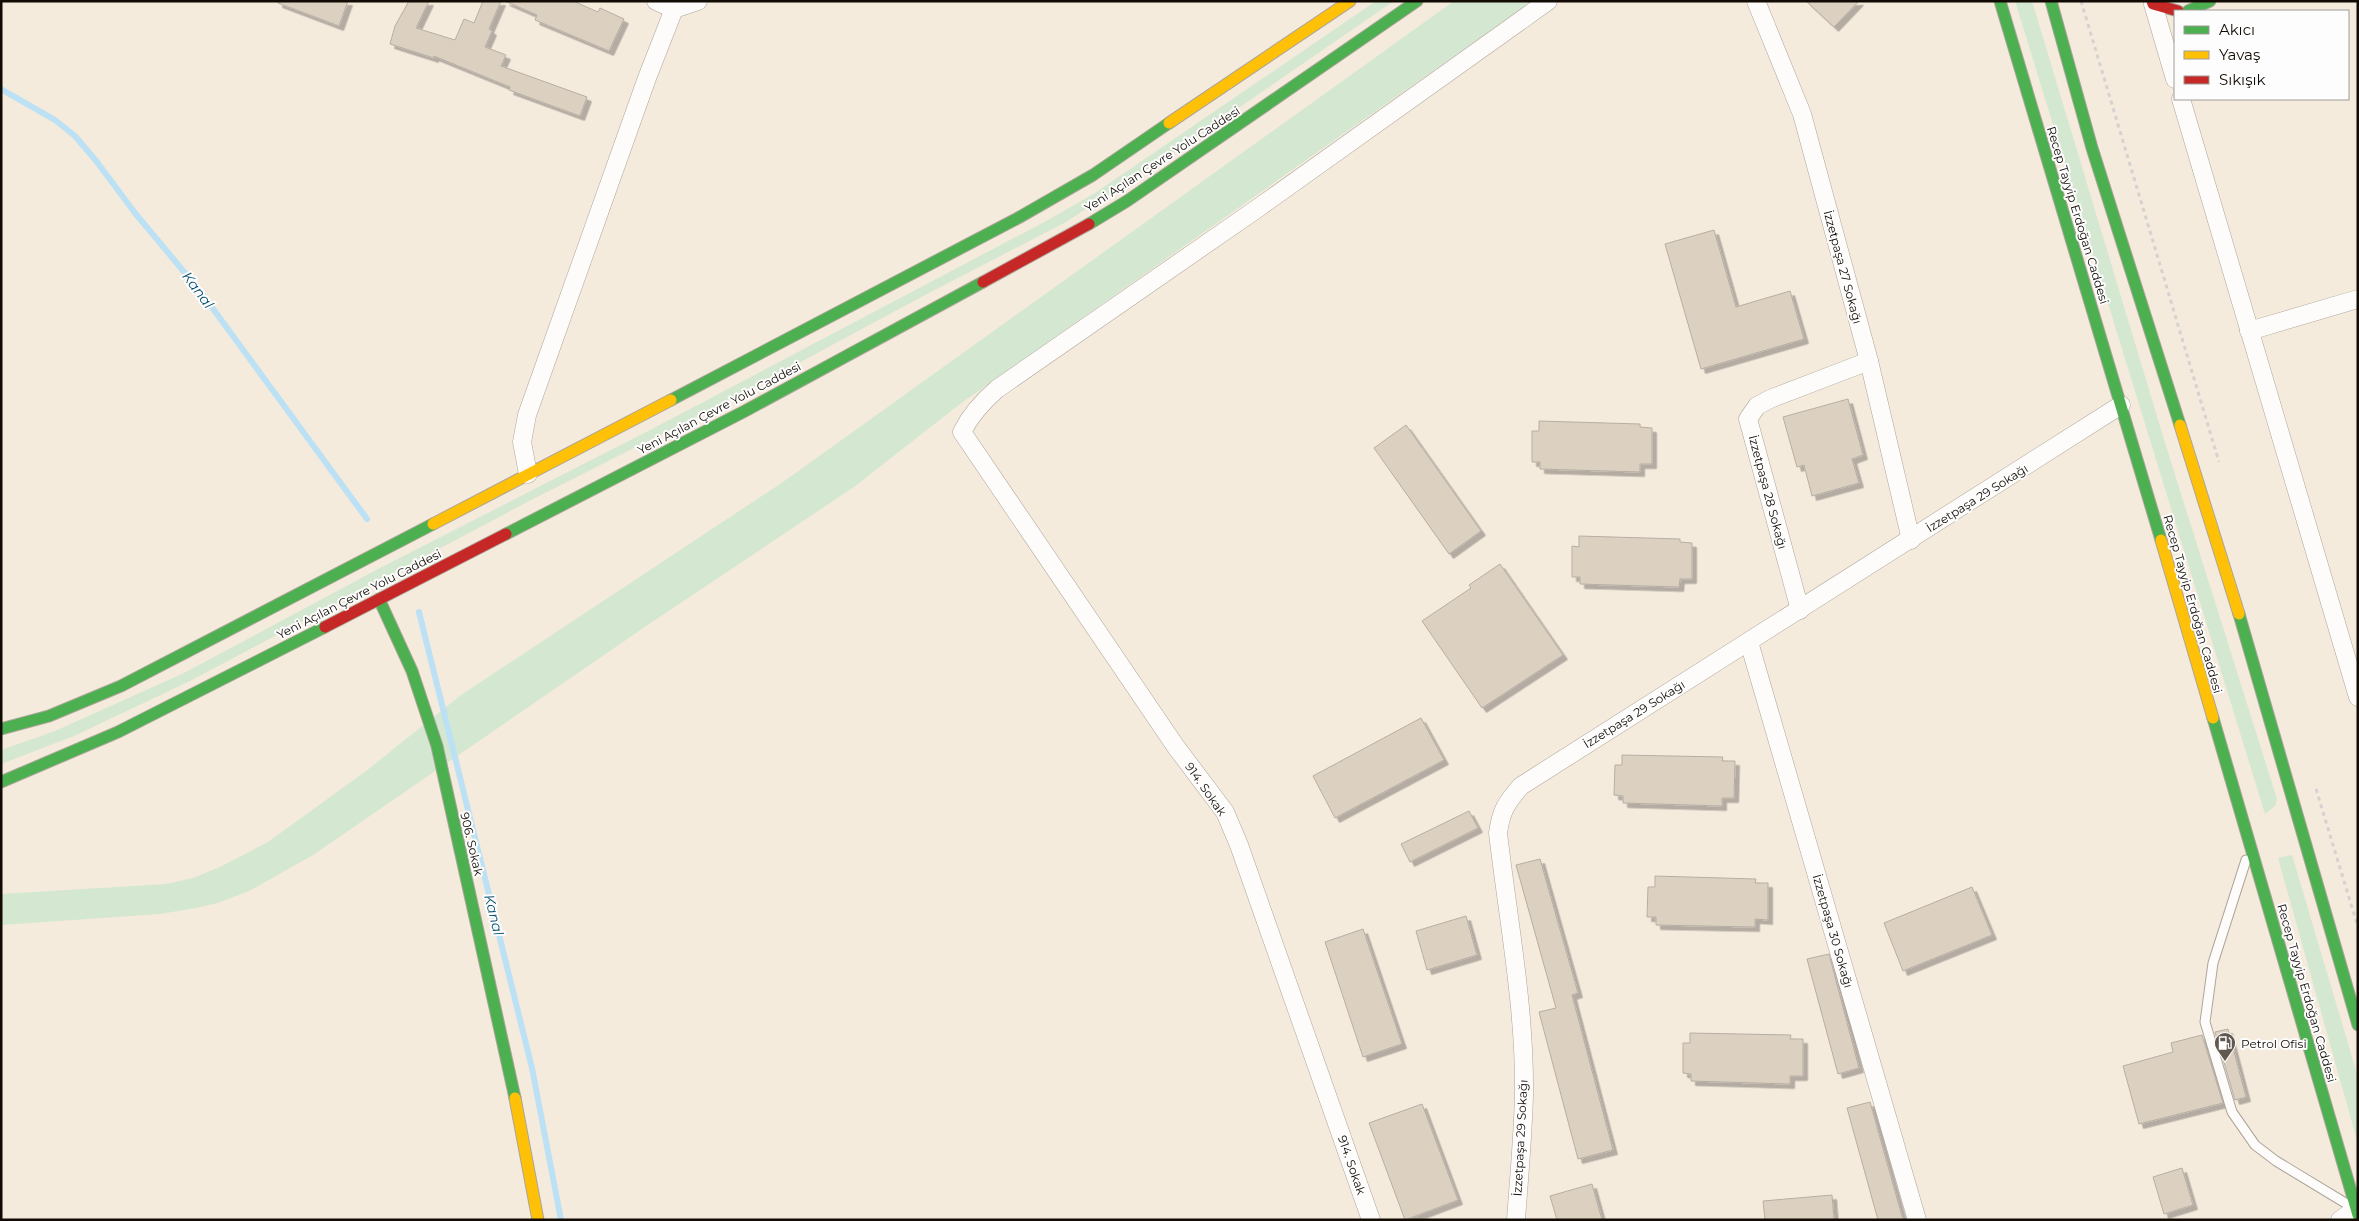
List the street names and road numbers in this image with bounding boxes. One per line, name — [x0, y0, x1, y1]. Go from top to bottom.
street label: Yeni Açılan Çevre Yolu Caddesi — [1081, 103, 1243, 215]
street label: Recep Tayyip Erdoğan Caddesi — [2044, 124, 2112, 306]
street label: İzzetpaşa 27 Sokağı — [1821, 209, 1865, 325]
street label: Yeni Açılan Çevre Yolu Caddesi — [635, 359, 803, 457]
street label: İzzetpaşa 28 Sokağı — [1746, 433, 1790, 551]
street label: İzzetpaşa 29 Sokağı — [1923, 461, 2031, 535]
street label: Recep Tayyip Erdoğan Caddesi — [2160, 513, 2226, 695]
street label: Yeni Açılan Çevre Yolu Caddesi — [274, 546, 444, 642]
street label: İzzetpaşa 29 Sokağı — [1580, 677, 1688, 751]
street label: 914. Sokak — [1182, 759, 1230, 819]
street label: 906. Sokak — [457, 811, 487, 878]
street label: İzzetpaşa 30 Sokağı — [1810, 872, 1856, 990]
street label: Recep Tayyip Erdoğan Caddesi — [2274, 902, 2340, 1084]
street label: İzzetpaşa 29 Sokağı — [1509, 1079, 1531, 1197]
street label: 914. Sokak — [1335, 1133, 1369, 1197]

